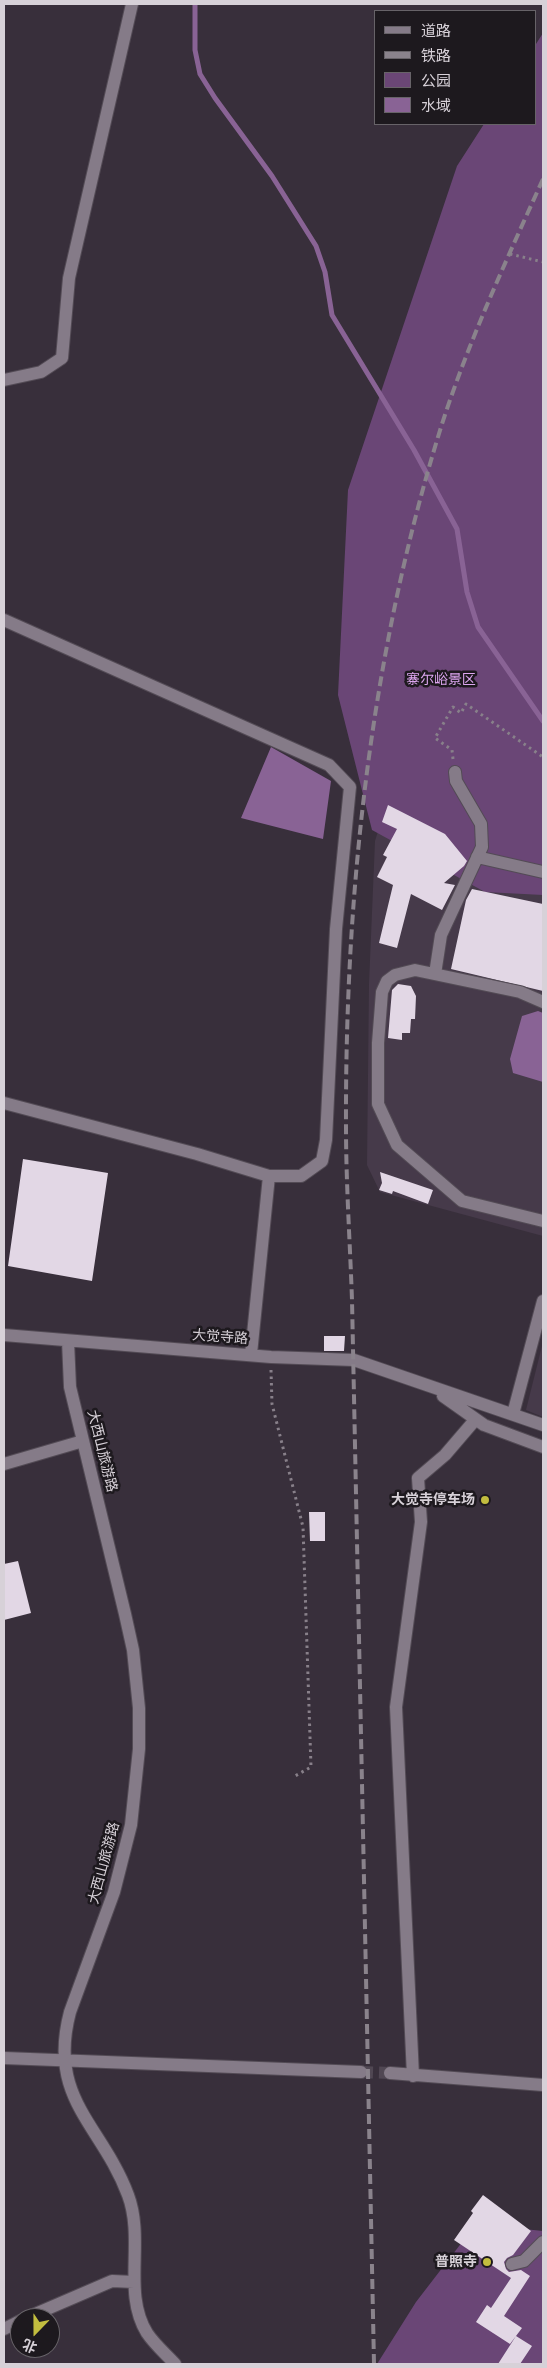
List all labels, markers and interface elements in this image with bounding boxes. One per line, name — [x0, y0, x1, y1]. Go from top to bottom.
legend — [374, 10, 537, 125]
text: 道路 — [421, 21, 451, 40]
text: 铁路 — [421, 46, 451, 65]
text: 公园 — [421, 71, 451, 90]
text: 水域 — [421, 96, 451, 115]
park label: 寨尔峪景区 — [406, 672, 476, 688]
street label: 大觉寺路 — [191, 1327, 249, 1347]
street label: 大西山旅游路 — [84, 1408, 120, 1494]
place label: 大觉寺停车场 — [391, 1492, 475, 1508]
marker: 大觉寺停车场 — [479, 1494, 491, 1506]
street label: 大西山旅游路 — [85, 1820, 123, 1906]
place label: 普照寺 — [435, 2254, 477, 2270]
marker: 普照寺 — [481, 2256, 493, 2268]
north arrow — [10, 2308, 60, 2358]
text: 北 — [20, 2335, 40, 2357]

